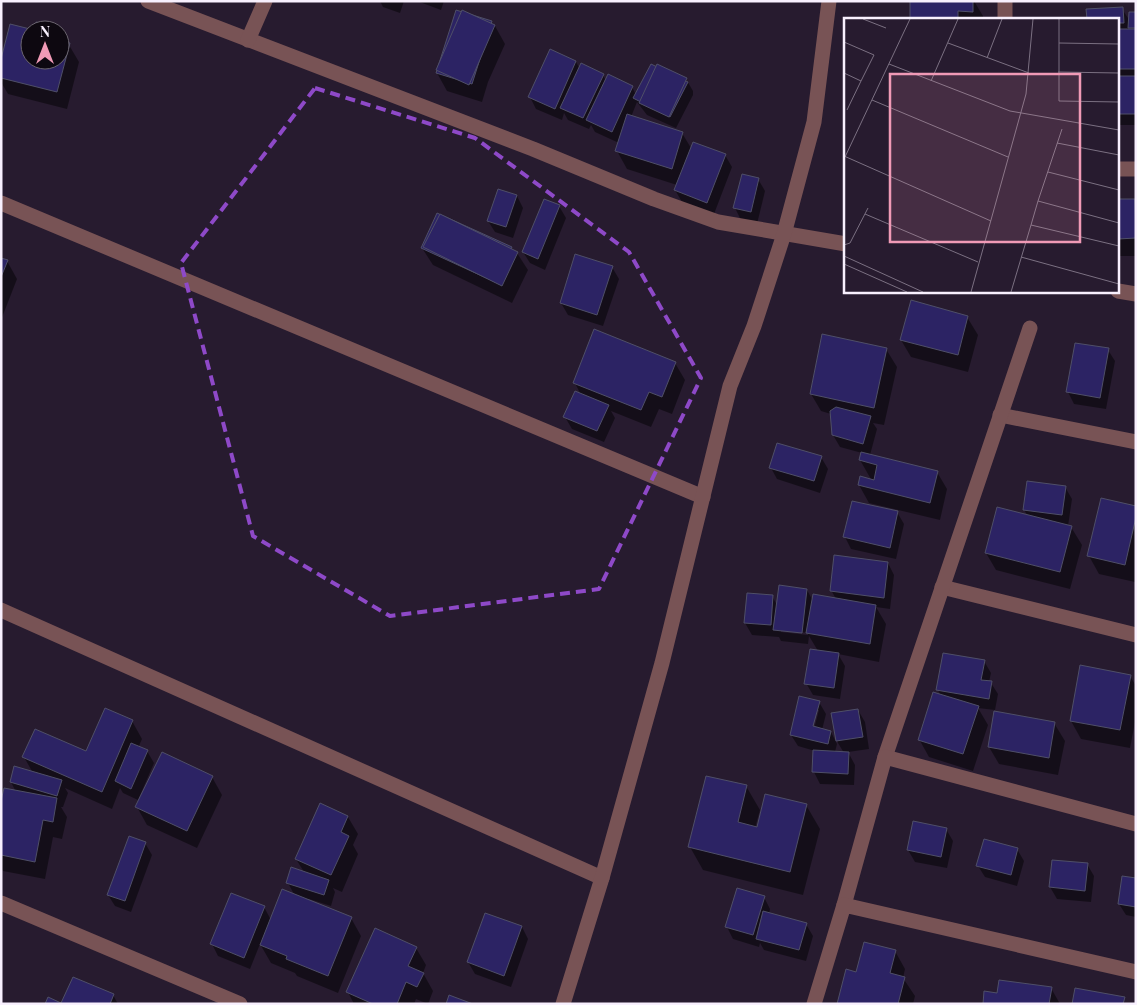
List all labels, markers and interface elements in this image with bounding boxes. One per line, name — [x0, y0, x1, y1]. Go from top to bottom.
inset map — [844, 18, 1120, 292]
north arrow — [20, 20, 70, 70]
text: N — [40, 22, 50, 41]

